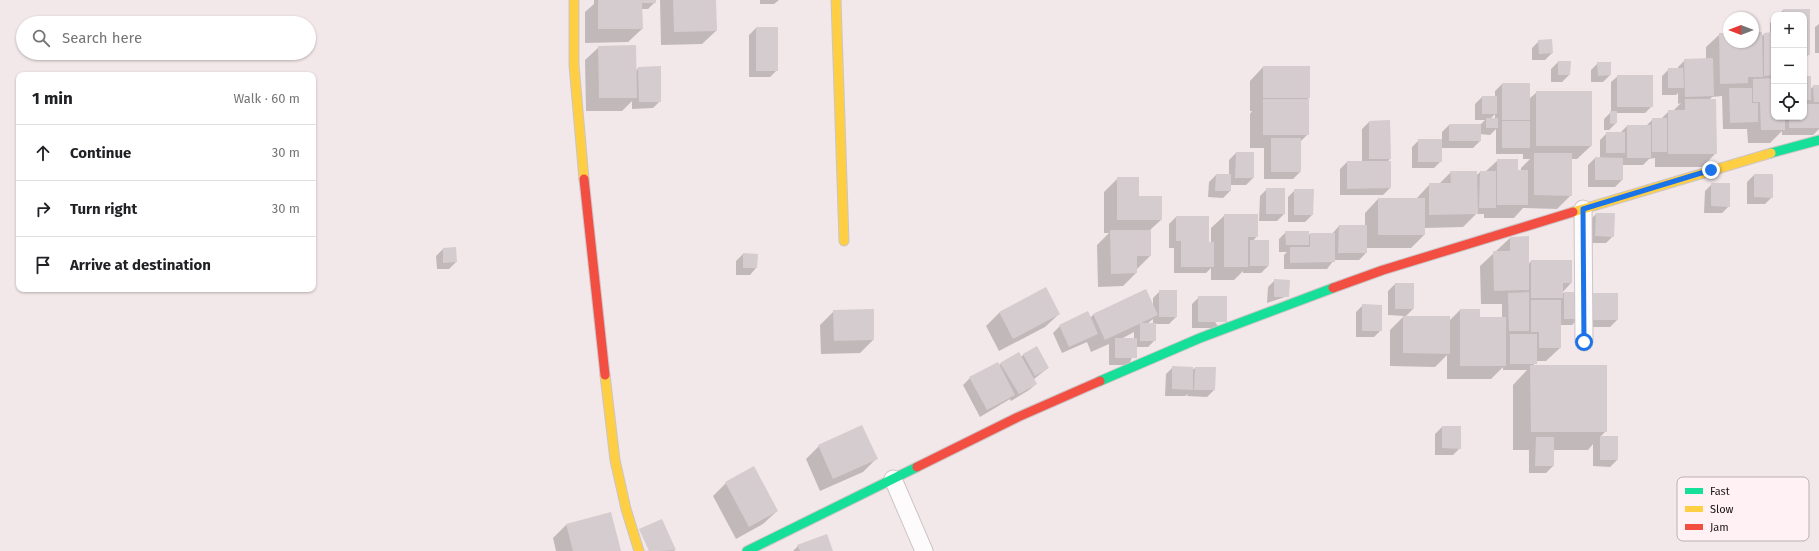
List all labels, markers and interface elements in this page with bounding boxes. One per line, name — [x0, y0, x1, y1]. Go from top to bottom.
north arrow — [1723, 12, 1759, 48]
map controls — [1771, 12, 1807, 120]
button: + — [1771, 12, 1807, 48]
search box — [16, 16, 316, 60]
icon: search — [30, 27, 52, 49]
text: Search here — [62, 29, 142, 47]
button: − — [1771, 48, 1807, 84]
button: locate — [1771, 84, 1807, 120]
text: 1 min — [32, 88, 73, 109]
text: Walk · 60 m — [233, 91, 300, 106]
icon: ahead — [32, 142, 54, 164]
text: Continue — [70, 144, 131, 162]
text: 30 m — [272, 145, 300, 160]
route end — [1702, 161, 1720, 179]
icon: right — [32, 198, 54, 220]
text: Turn right — [70, 200, 137, 218]
text: 30 m — [272, 201, 300, 216]
icon: arrive — [32, 254, 54, 276]
text: Arrive at destination — [70, 256, 211, 274]
route start — [1575, 333, 1593, 351]
legend — [1677, 477, 1809, 541]
text: Fast — [1710, 485, 1730, 498]
text: Slow — [1710, 503, 1734, 516]
text: Jam — [1710, 521, 1729, 534]

